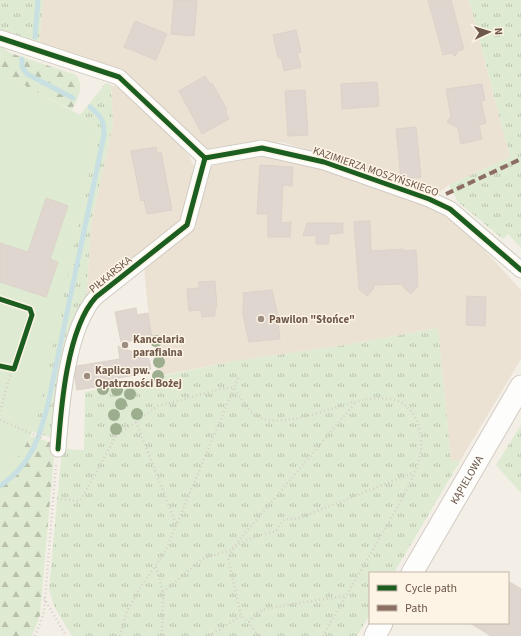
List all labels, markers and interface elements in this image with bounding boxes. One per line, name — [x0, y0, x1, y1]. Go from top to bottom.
north arrow — [469, 12, 509, 52]
text: N — [491, 27, 506, 36]
street label: KAZIMIERZA MOSZYŃSKIEGO — [311, 143, 441, 200]
street label: PIŁKARSKA — [86, 252, 135, 296]
place label: Pawilon "Słońce" — [269, 312, 355, 327]
marker: Pawilon "Słońce" — [256, 314, 266, 324]
place label: Kancelaria parafialna — [133, 332, 185, 360]
marker: Kancelaria parafialna — [120, 340, 130, 350]
place label: Kaplica pw. Opatrzności Bożej — [95, 363, 182, 391]
marker: Kaplica pw. Opatrzności Bożej — [82, 371, 92, 381]
street label: KĄPIELOWA — [447, 453, 487, 507]
legend — [369, 572, 509, 624]
text: Cycle path — [405, 580, 457, 597]
text: Path — [405, 600, 428, 617]

